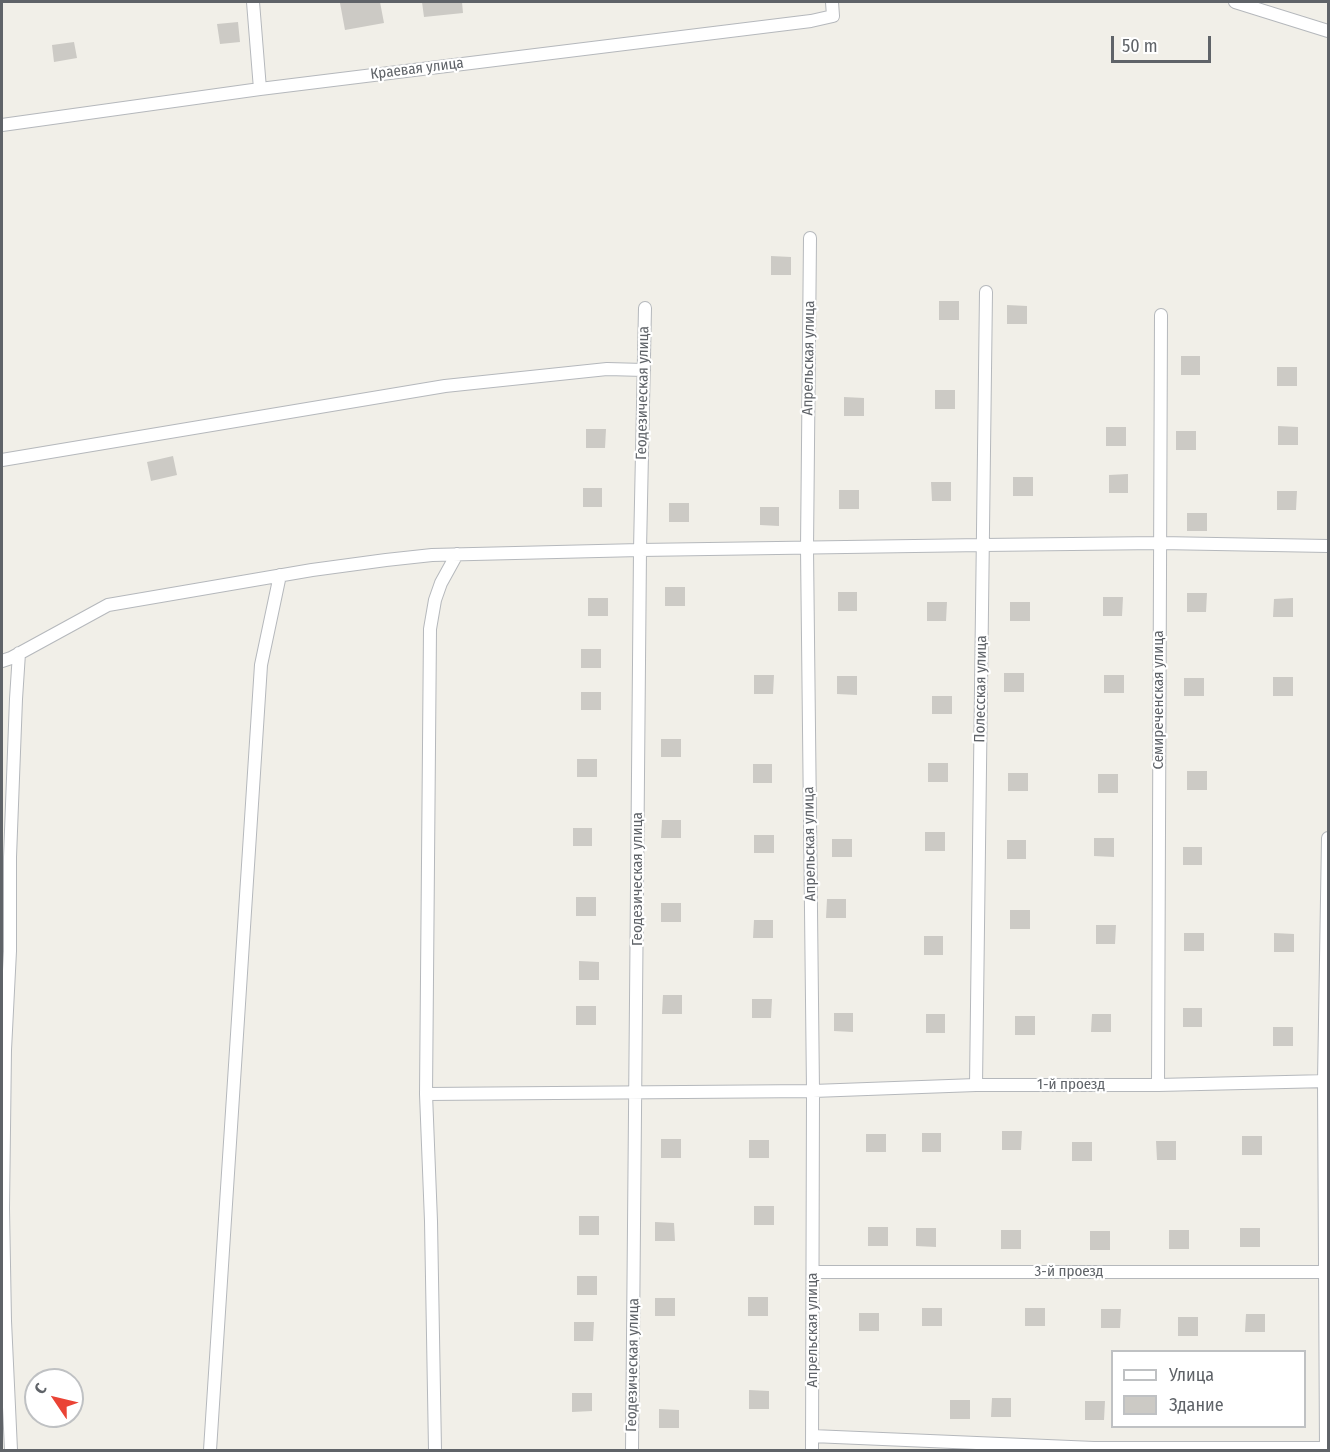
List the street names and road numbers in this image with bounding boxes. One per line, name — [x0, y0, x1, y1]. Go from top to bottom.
street label: Краевая улица — [369, 54, 465, 84]
street label: Апрельская улица — [799, 300, 819, 416]
street label: Геодезическая улица — [633, 326, 653, 460]
street label: Семиреченская улица — [1150, 630, 1168, 770]
street label: Полесская улица — [971, 635, 991, 743]
street label: Апрельская улица — [800, 786, 820, 902]
street label: Геодезическая улица — [629, 812, 647, 946]
street label: 1-й проезд — [1037, 1076, 1105, 1094]
street label: 3-й проезд — [1035, 1263, 1103, 1281]
street label: Апрельская улица — [804, 1273, 822, 1387]
street label: Геодезическая улица — [623, 1298, 643, 1432]

